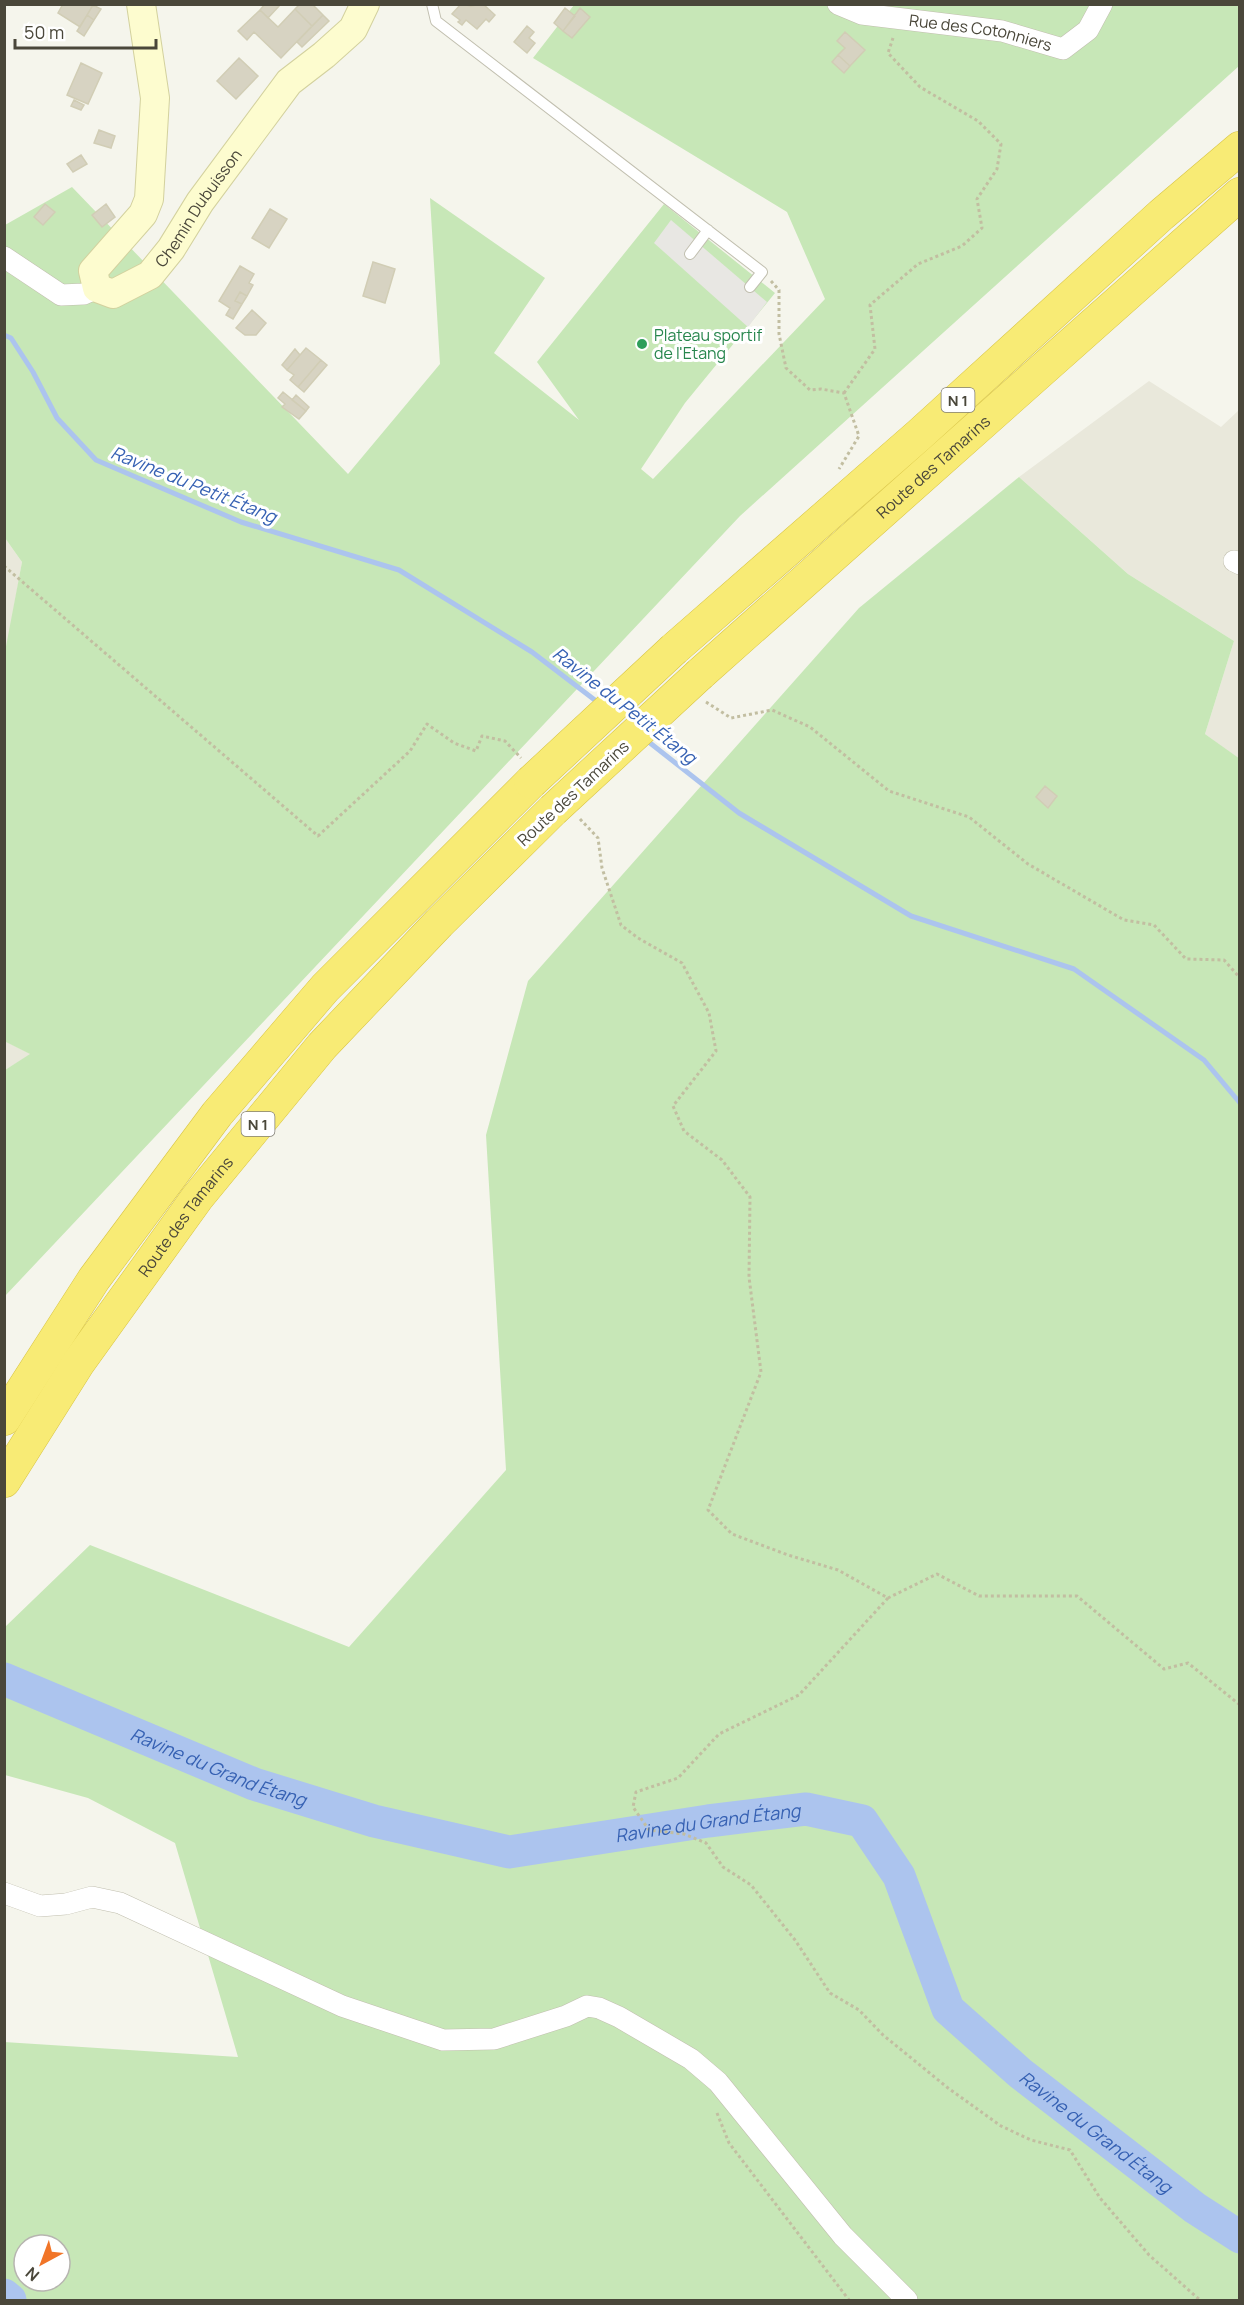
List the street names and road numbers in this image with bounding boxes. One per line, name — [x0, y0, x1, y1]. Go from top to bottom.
street label: Rue des Cotonniers — [908, 9, 1055, 56]
street label: Chemin Dubuisson — [150, 144, 247, 272]
road number: N 1 — [942, 388, 974, 412]
street label: Route des Tamarins — [872, 410, 995, 523]
street label: Route des Tamarins — [512, 735, 634, 851]
road number: N 1 — [242, 1112, 274, 1136]
street label: Route des Tamarins — [133, 1152, 238, 1281]

